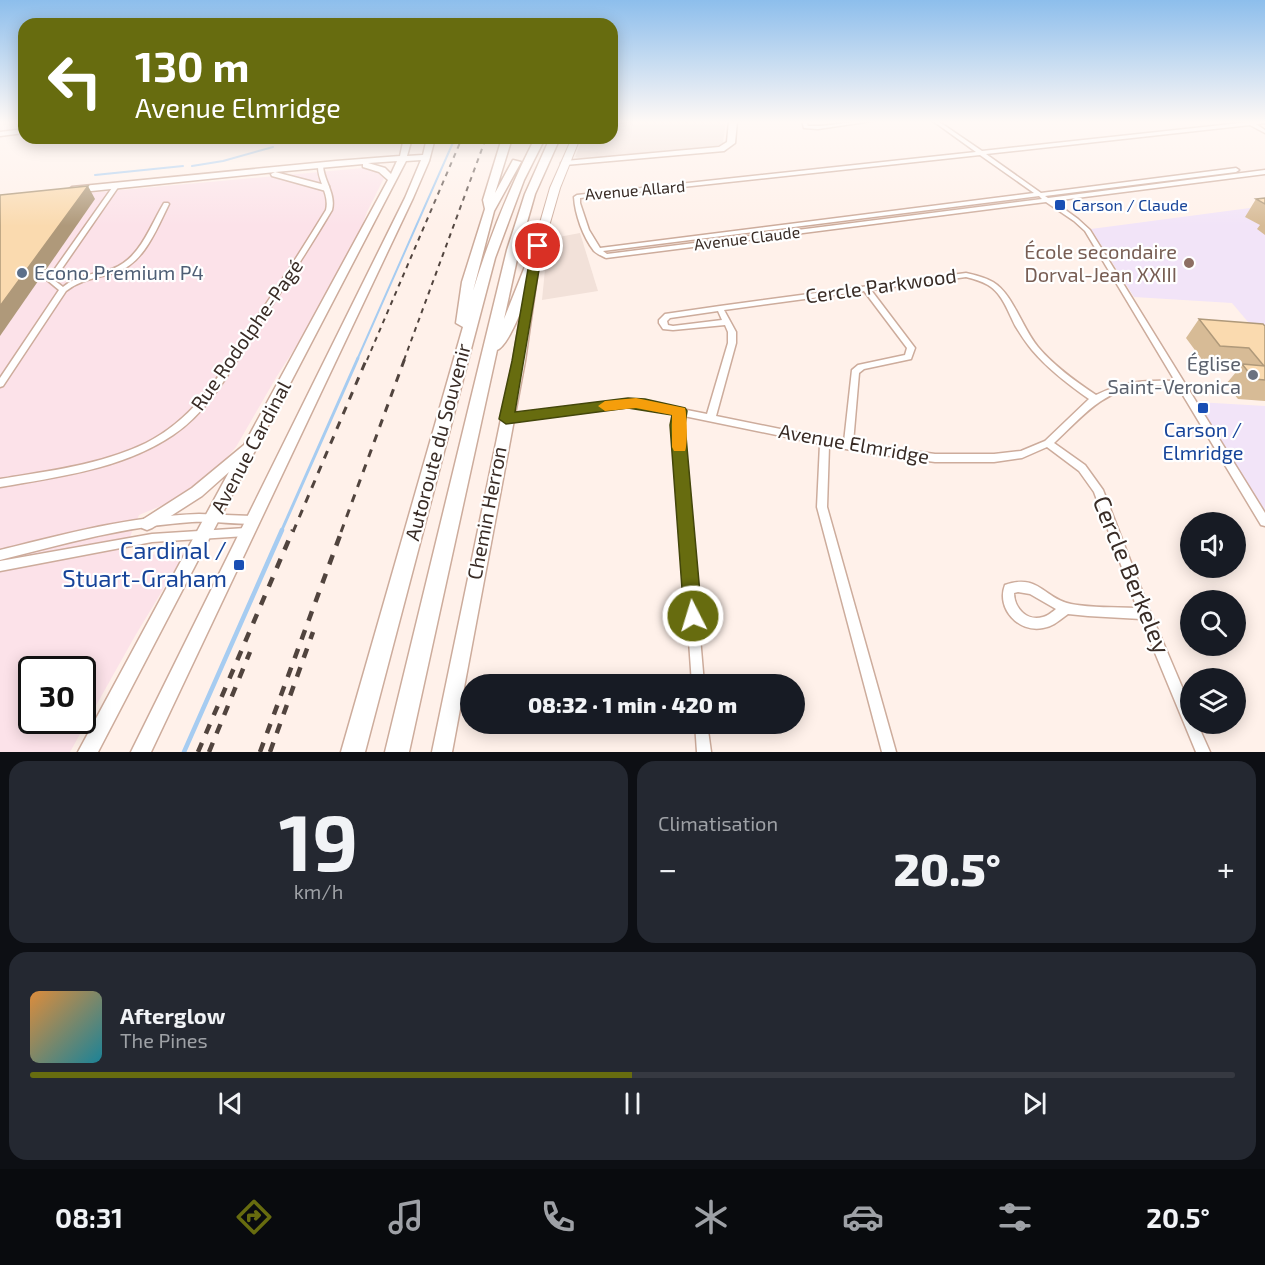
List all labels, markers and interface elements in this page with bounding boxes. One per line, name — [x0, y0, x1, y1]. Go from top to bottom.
text: 130 m — [135, 40, 250, 90]
icon: left — [36, 42, 114, 120]
text: Avenue Elmridge — [135, 91, 341, 123]
street label: Avenue Allard — [584, 176, 686, 203]
place label: Carson / Claude — [1072, 195, 1188, 214]
marker: Carson / Claude — [1053, 198, 1067, 212]
pin — [512, 220, 563, 271]
street label: Avenue Claude — [693, 222, 801, 253]
icon: arrive — [521, 229, 554, 262]
place label: École secondaire Dorval-Jean XXIII — [1024, 239, 1177, 286]
street label: Rue Rodolphe-Pagé — [185, 254, 307, 415]
marker: École secondaire Dorval-Jean XXIII — [1182, 256, 1196, 270]
place label: Econo Premium P4 — [34, 260, 204, 284]
street label: Cercle Parkwood — [804, 263, 958, 307]
marker: Econo Premium P4 — [15, 266, 29, 280]
street label: Autoroute du Souvenir — [399, 340, 475, 543]
place label: Église Saint-Veronica — [1108, 351, 1241, 398]
marker: Église Saint-Veronica — [1246, 368, 1260, 382]
street label: Avenue Cardinal — [205, 376, 295, 517]
marker: Carson / Elmridge — [1196, 401, 1210, 415]
place label: Carson / Elmridge — [1163, 417, 1243, 464]
street label: Avenue Elmridge — [777, 418, 931, 468]
street label: Chemin Herron — [461, 444, 511, 581]
street label: Cercle Berkeley — [1088, 491, 1177, 658]
map controls — [1180, 512, 1246, 734]
button: sound — [1180, 512, 1246, 578]
place label: Cardinal / Stuart-Graham — [62, 535, 227, 592]
marker: Cardinal / Stuart-Graham — [232, 558, 246, 572]
position arrow — [661, 584, 725, 648]
button: search — [1180, 590, 1246, 656]
speed limit sign: 30 — [18, 656, 96, 734]
button: layers — [1180, 668, 1246, 734]
text: 08:32 · 1 min · 420 m — [528, 691, 737, 717]
text: 19 — [279, 793, 358, 887]
text: Climatisation — [658, 811, 778, 835]
text: 20.5° — [893, 841, 1001, 895]
text: − — [658, 848, 677, 888]
text: + — [1217, 848, 1235, 888]
text: km/h — [294, 879, 343, 903]
text: Afterglow — [120, 1002, 225, 1028]
text: The Pines — [120, 1028, 208, 1052]
icon: previous — [214, 1087, 247, 1120]
icon: pause — [616, 1087, 649, 1120]
icon: next — [1018, 1087, 1051, 1120]
icon: directions — [233, 1196, 275, 1238]
icon: music — [385, 1196, 427, 1238]
icon: phone — [537, 1196, 579, 1238]
icon: climate — [690, 1196, 732, 1238]
icon: car — [842, 1196, 884, 1238]
icon: filters — [994, 1196, 1036, 1238]
text: 08:31 — [55, 1201, 123, 1233]
text: 20.5° — [1146, 1201, 1210, 1233]

